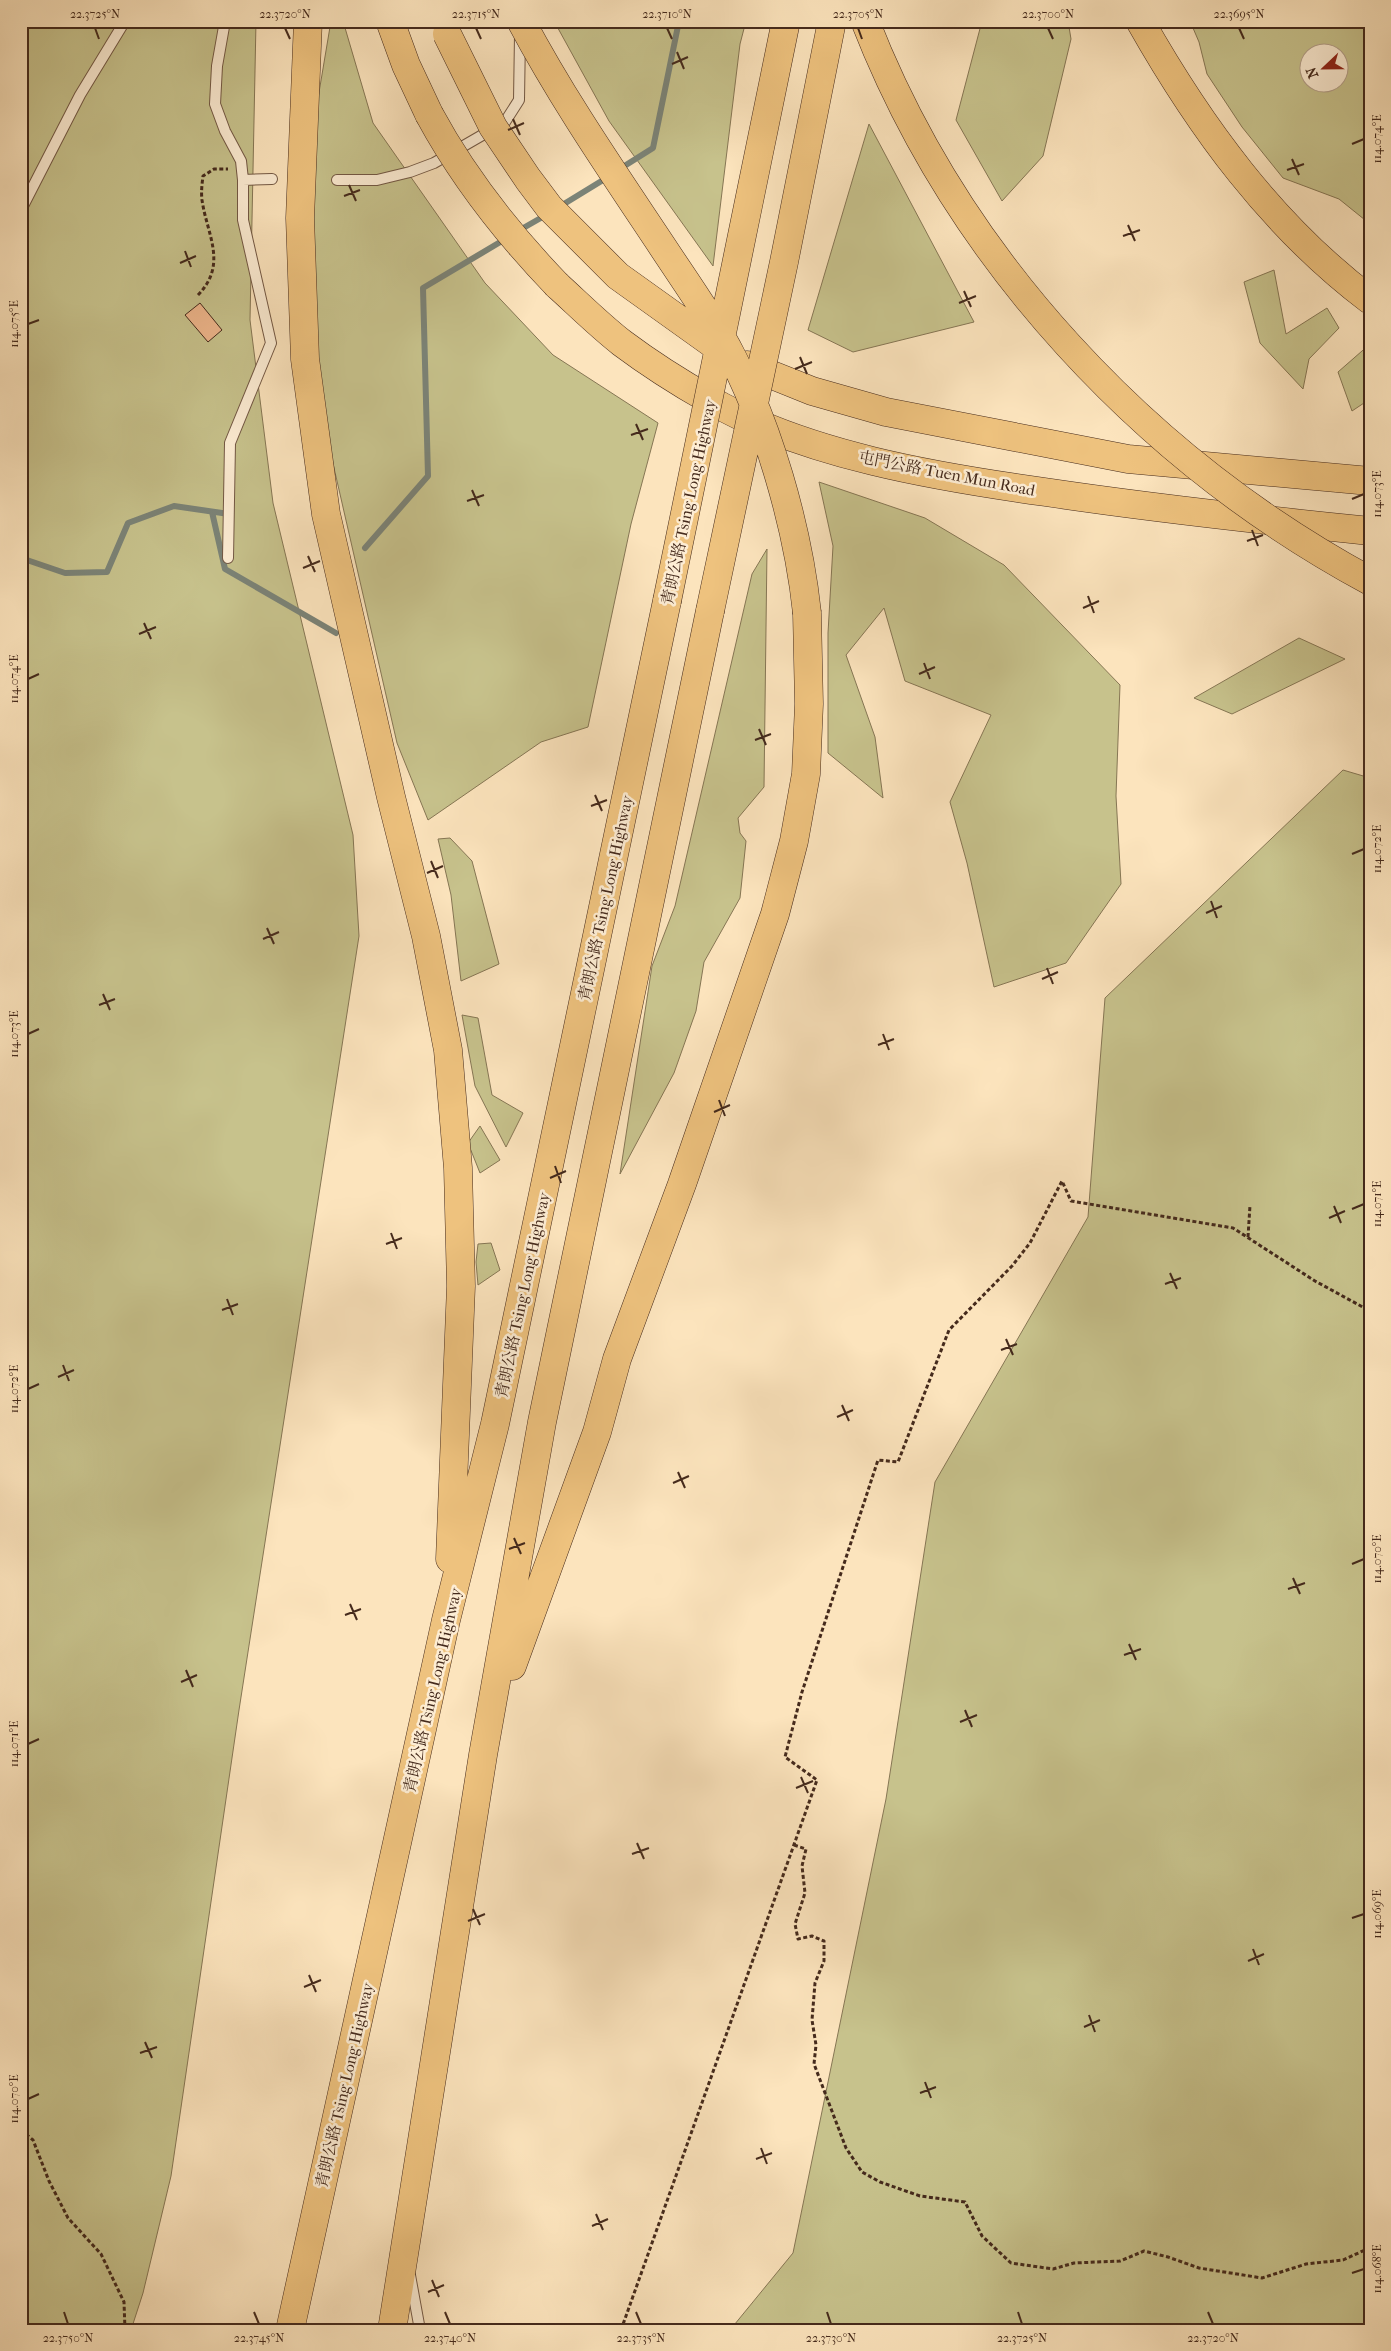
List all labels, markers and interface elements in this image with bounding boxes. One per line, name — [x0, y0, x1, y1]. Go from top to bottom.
text: 22.3725°N — [70, 7, 120, 21]
text: 22.3720°N — [259, 7, 311, 21]
text: 22.3715°N — [452, 7, 500, 21]
text: 22.3710°N — [642, 7, 692, 21]
text: 22.3705°N — [833, 7, 883, 21]
text: 22.3700°N — [1022, 7, 1074, 21]
text: 22.3695°N — [1213, 7, 1265, 21]
north arrow — [1298, 42, 1348, 92]
text: N — [1302, 64, 1322, 81]
text: 114.074°E — [1370, 114, 1384, 164]
text: 114.075°E — [7, 300, 21, 348]
street label: 青朗公路 Tsing Long Highway — [657, 397, 720, 607]
street label: 屯門公路 Tuen Mun Road — [857, 447, 1037, 500]
text: 114.073°E — [1370, 470, 1384, 518]
text: 114.074°E — [7, 654, 21, 704]
street label: 青朗公路 Tsing Long Highway — [574, 793, 637, 1003]
text: 114.072°E — [1370, 825, 1384, 873]
text: 114.073°E — [7, 1010, 21, 1058]
text: 114.071°E — [1370, 1181, 1384, 1227]
street label: 青朗公路 Tsing Long Highway — [491, 1190, 554, 1400]
text: 114.072°E — [7, 1365, 21, 1413]
text: 114.070°E — [1370, 1535, 1384, 1583]
street label: 青朗公路 Tsing Long Highway — [400, 1585, 465, 1794]
text: 114.071°E — [7, 1721, 21, 1767]
text: 114.069°E — [1370, 1889, 1384, 1939]
street label: 青朗公路 Tsing Long Highway — [312, 1980, 377, 2189]
text: 114.070°E — [7, 2075, 21, 2123]
text: 114.068°E — [1370, 2244, 1384, 2294]
text: 22.3750°N — [43, 2331, 93, 2345]
text: 22.3745°N — [234, 2331, 284, 2345]
text: 22.3740°N — [424, 2331, 476, 2345]
text: 22.3735°N — [617, 2331, 665, 2345]
text: 22.3730°N — [806, 2331, 856, 2345]
text: 22.3725°N — [997, 2331, 1047, 2345]
text: 22.3720°N — [1187, 2331, 1239, 2345]

